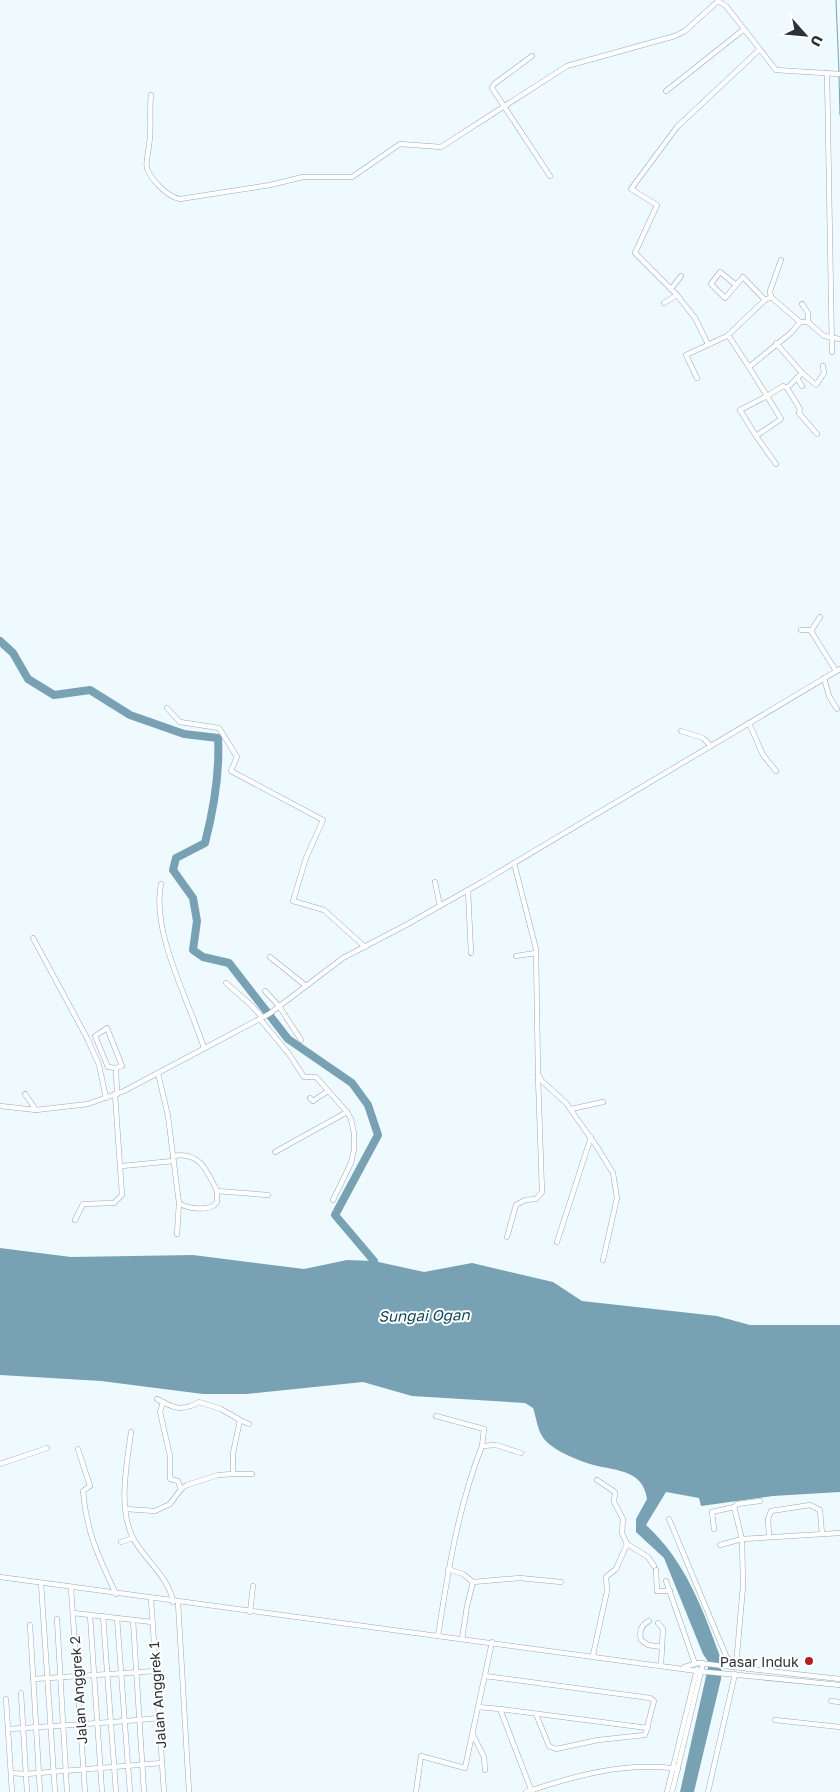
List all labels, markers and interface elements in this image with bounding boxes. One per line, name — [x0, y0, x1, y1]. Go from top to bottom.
north arrow — [780, 10, 830, 60]
text: U — [807, 33, 827, 50]
water label: Sungai Ogan — [378, 1305, 471, 1326]
street label: Jalan Anggrek 2 — [66, 1635, 90, 1745]
street label: Jalan Anggrek 1 — [145, 1641, 169, 1749]
place label: Pasar Induk — [720, 1653, 799, 1670]
marker: Pasar Induk — [803, 1655, 815, 1667]

